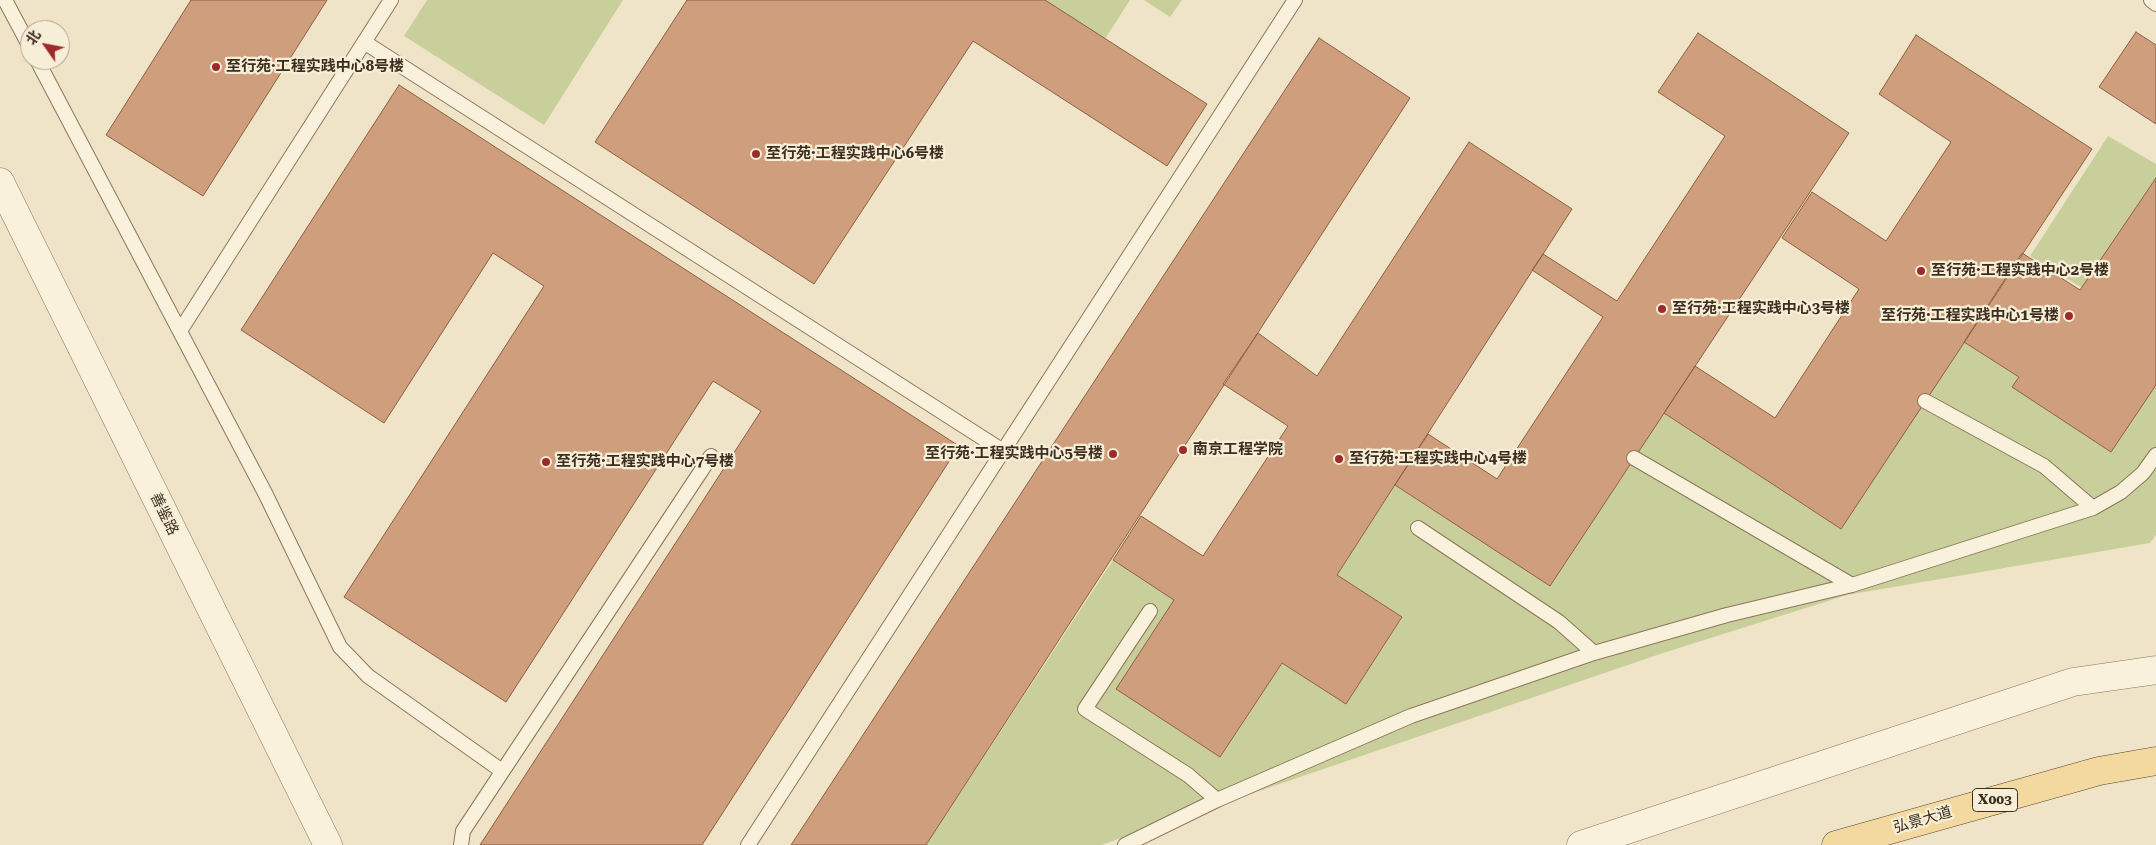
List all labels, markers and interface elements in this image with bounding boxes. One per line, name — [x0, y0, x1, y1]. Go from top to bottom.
north arrow — [20, 20, 70, 70]
text: 北 — [23, 27, 44, 48]
place label: 至行苑·工程实践中心8号楼 — [226, 58, 404, 76]
marker: 至行苑·工程实践中心8号楼 — [210, 61, 222, 73]
place label: 至行苑·工程实践中心6号楼 — [766, 145, 944, 163]
marker: 至行苑·工程实践中心6号楼 — [750, 148, 762, 160]
place label: 至行苑·工程实践中心2号楼 — [1931, 262, 2109, 280]
marker: 至行苑·工程实践中心2号楼 — [1915, 265, 1927, 277]
place label: 至行苑·工程实践中心3号楼 — [1672, 300, 1850, 318]
marker: 至行苑·工程实践中心3号楼 — [1656, 303, 1668, 315]
place label: 至行苑·工程实践中心1号楼 — [1881, 307, 2059, 325]
marker: 至行苑·工程实践中心1号楼 — [2063, 310, 2075, 322]
place label: 南京工程学院 — [1193, 441, 1283, 459]
marker: 南京工程学院 — [1177, 444, 1189, 456]
place label: 至行苑·工程实践中心5号楼 — [925, 445, 1103, 463]
marker: 至行苑·工程实践中心5号楼 — [1107, 448, 1119, 460]
place label: 至行苑·工程实践中心4号楼 — [1349, 450, 1527, 468]
place label: 至行苑·工程实践中心7号楼 — [556, 453, 734, 471]
marker: 至行苑·工程实践中心4号楼 — [1333, 453, 1345, 465]
marker: 至行苑·工程实践中心7号楼 — [540, 456, 552, 468]
street label: 善鉴路 — [146, 490, 182, 538]
road number: X003 — [1972, 788, 2018, 812]
street label: 弘景大道 — [1892, 803, 1954, 837]

